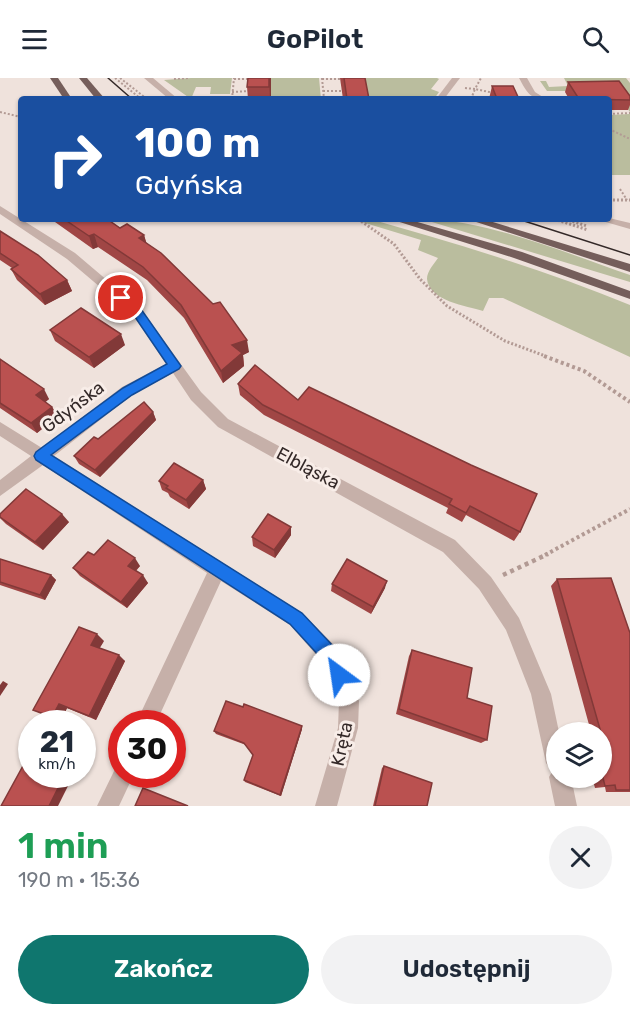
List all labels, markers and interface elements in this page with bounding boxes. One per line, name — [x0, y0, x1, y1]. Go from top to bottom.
icon: menu — [18, 23, 51, 56]
text: GoPilot — [267, 23, 363, 55]
icon: search — [579, 23, 612, 56]
text: 100 m — [135, 118, 260, 168]
icon: right — [36, 120, 114, 198]
text: Gdyńska — [135, 169, 243, 201]
pin — [95, 272, 146, 323]
icon: arrive — [104, 281, 137, 314]
street label: Gdyńska — [38, 377, 108, 437]
street label: Elbląska — [273, 442, 343, 494]
position arrow — [307, 643, 371, 707]
speed limit sign: 30 — [108, 710, 186, 788]
street label: Kręta — [327, 720, 357, 768]
map controls — [546, 722, 612, 788]
button: layers — [546, 722, 612, 788]
text: 21 — [40, 724, 74, 760]
text: km/h — [38, 755, 76, 773]
text: 1 min — [18, 824, 109, 867]
button: close — [549, 826, 612, 889]
text: 190 m · 15:36 — [18, 868, 140, 892]
button: Zakończ — [18, 935, 309, 1004]
button: Udostępnij — [321, 935, 612, 1004]

